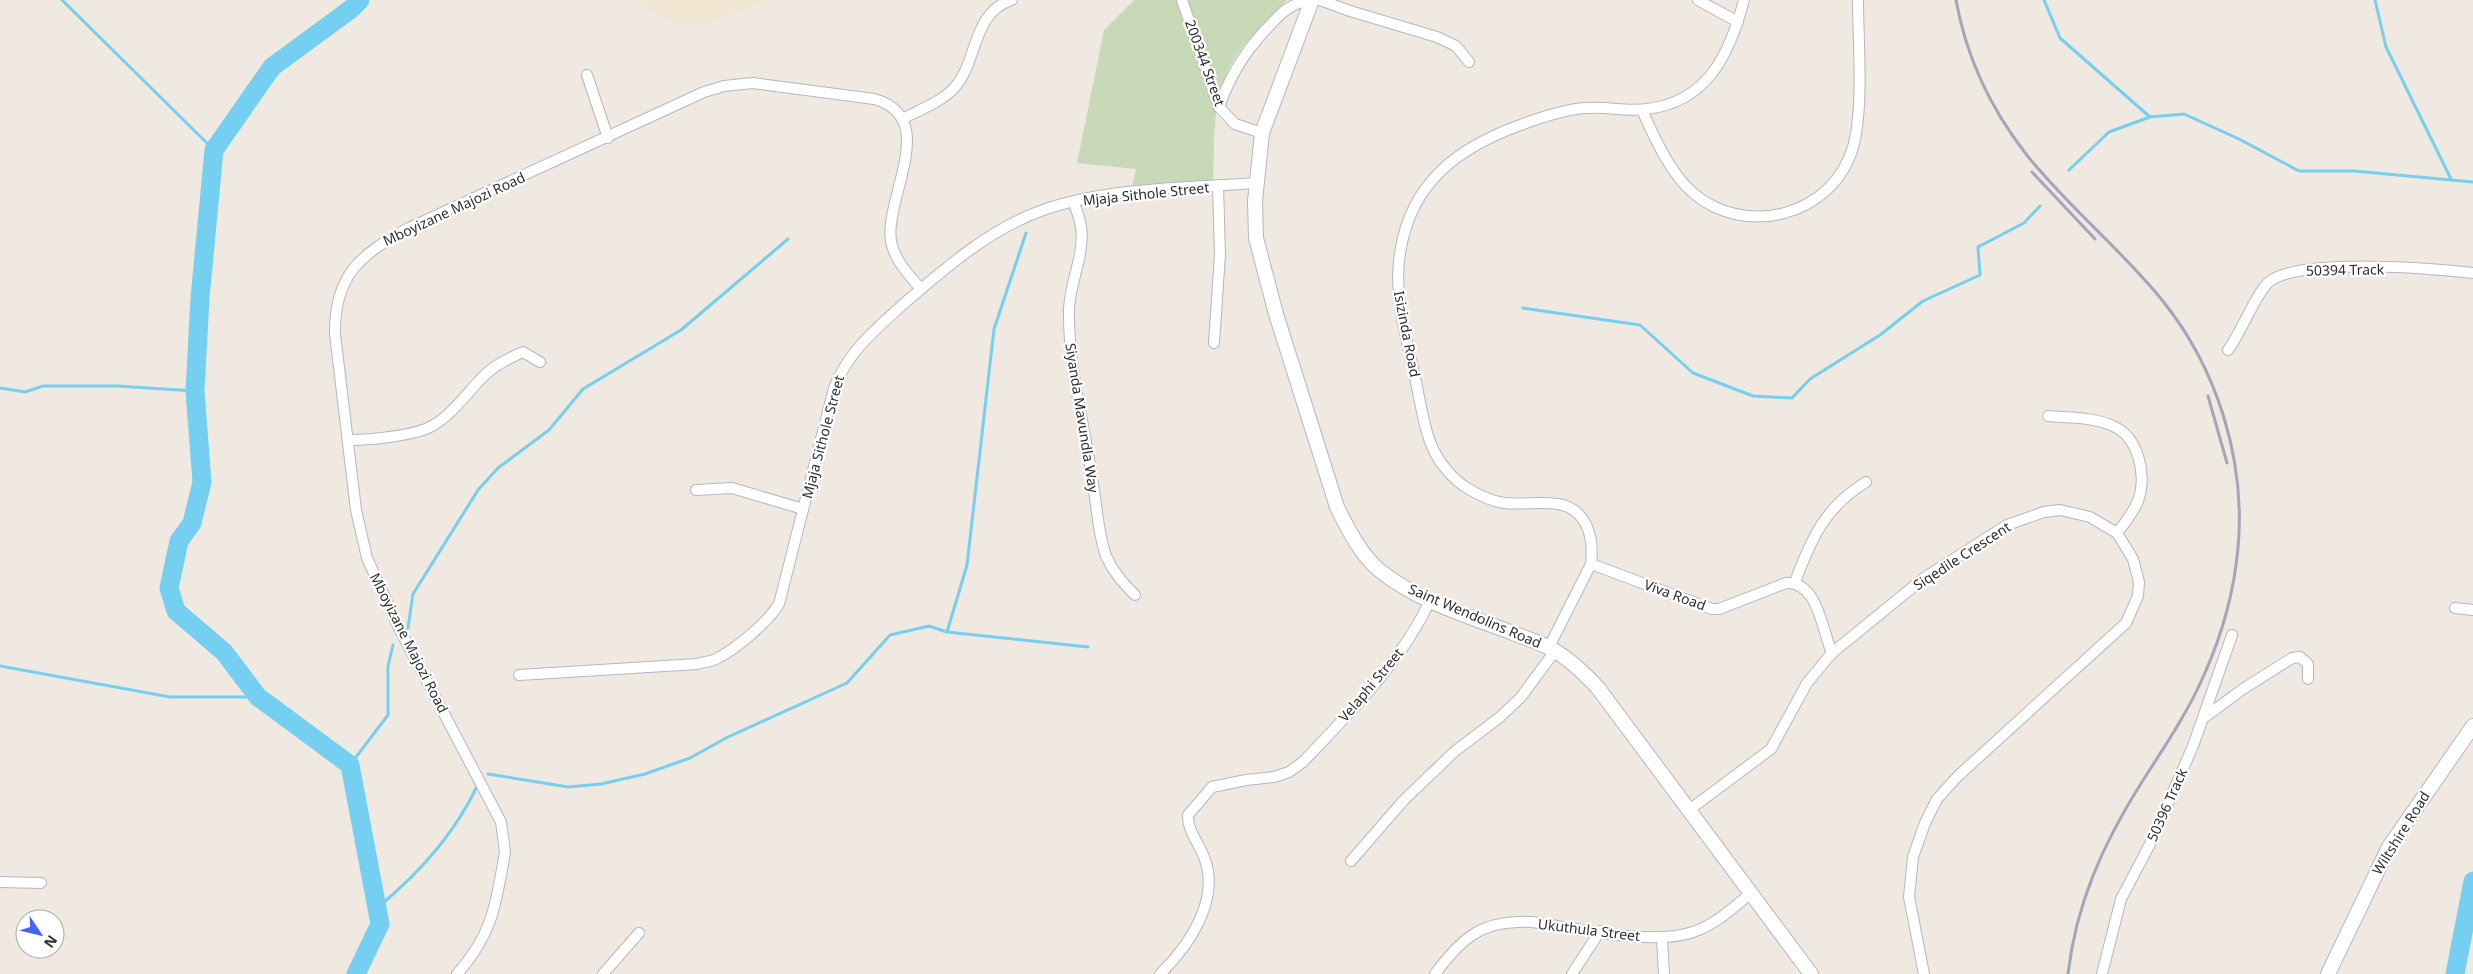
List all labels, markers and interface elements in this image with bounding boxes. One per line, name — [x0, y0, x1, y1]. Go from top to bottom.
street label: 200344 Street — [1181, 17, 1230, 109]
street label: Mboyizane Majozi Road — [380, 167, 528, 250]
street label: Mjaja Sithole Street — [1082, 177, 1210, 210]
street label: 50394 Track — [2306, 259, 2385, 280]
street label: Isizinda Road — [1390, 289, 1425, 379]
street label: Siyanda Mavundla Way — [1061, 342, 1104, 495]
street label: Mjaja Sithole Street — [797, 373, 848, 501]
street label: Siqedile Crescent — [1909, 517, 2014, 594]
street label: Mboyizane Majozi Road — [366, 569, 453, 716]
street label: Viva Road — [1642, 575, 1709, 614]
street label: Saint Wendolins Road — [1406, 579, 1545, 652]
street label: Velaphi Street — [1334, 644, 1407, 726]
street label: 50396 Track — [2142, 765, 2191, 844]
street label: Wiltshire Road — [2367, 787, 2434, 878]
north arrow — [15, 909, 65, 959]
street label: Ukuthula Street — [1537, 914, 1641, 945]
text: N — [40, 932, 62, 952]

